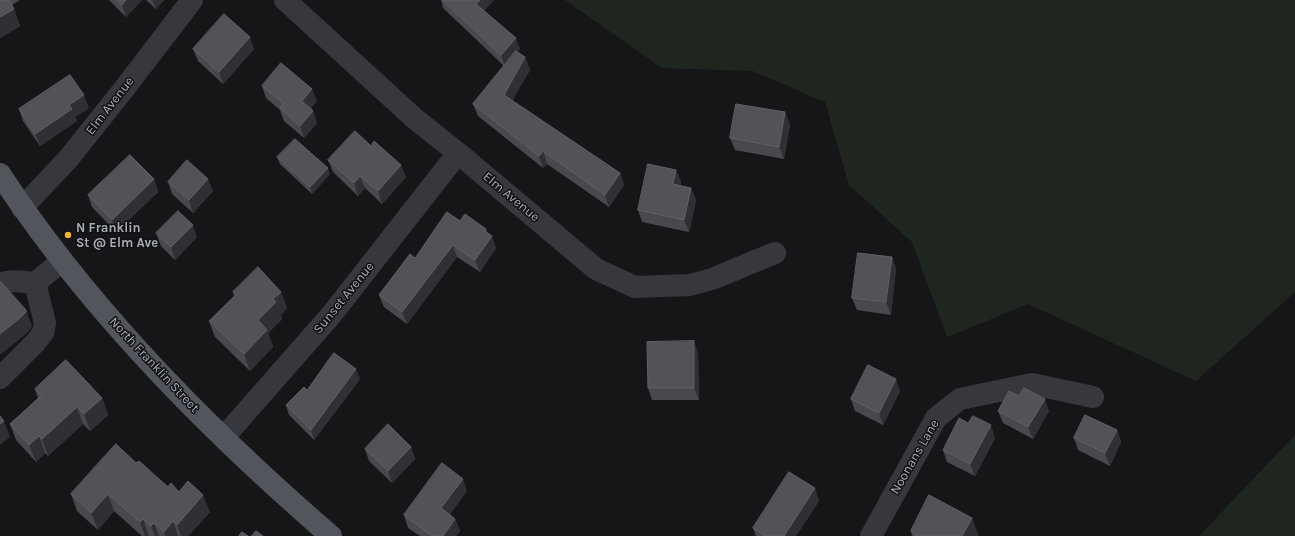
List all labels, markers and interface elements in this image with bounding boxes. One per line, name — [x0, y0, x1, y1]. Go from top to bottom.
street label: Elm Avenue — [83, 74, 137, 138]
street label: Elm Avenue — [480, 169, 542, 225]
place label: N Franklin St @ Elm Ave — [76, 220, 158, 251]
marker: N Franklin St @ Elm Ave — [63, 230, 73, 240]
street label: Sunset Avenue — [310, 259, 378, 337]
street label: North Franklin Street — [106, 314, 202, 416]
street label: Noonans Lane — [887, 417, 943, 497]

